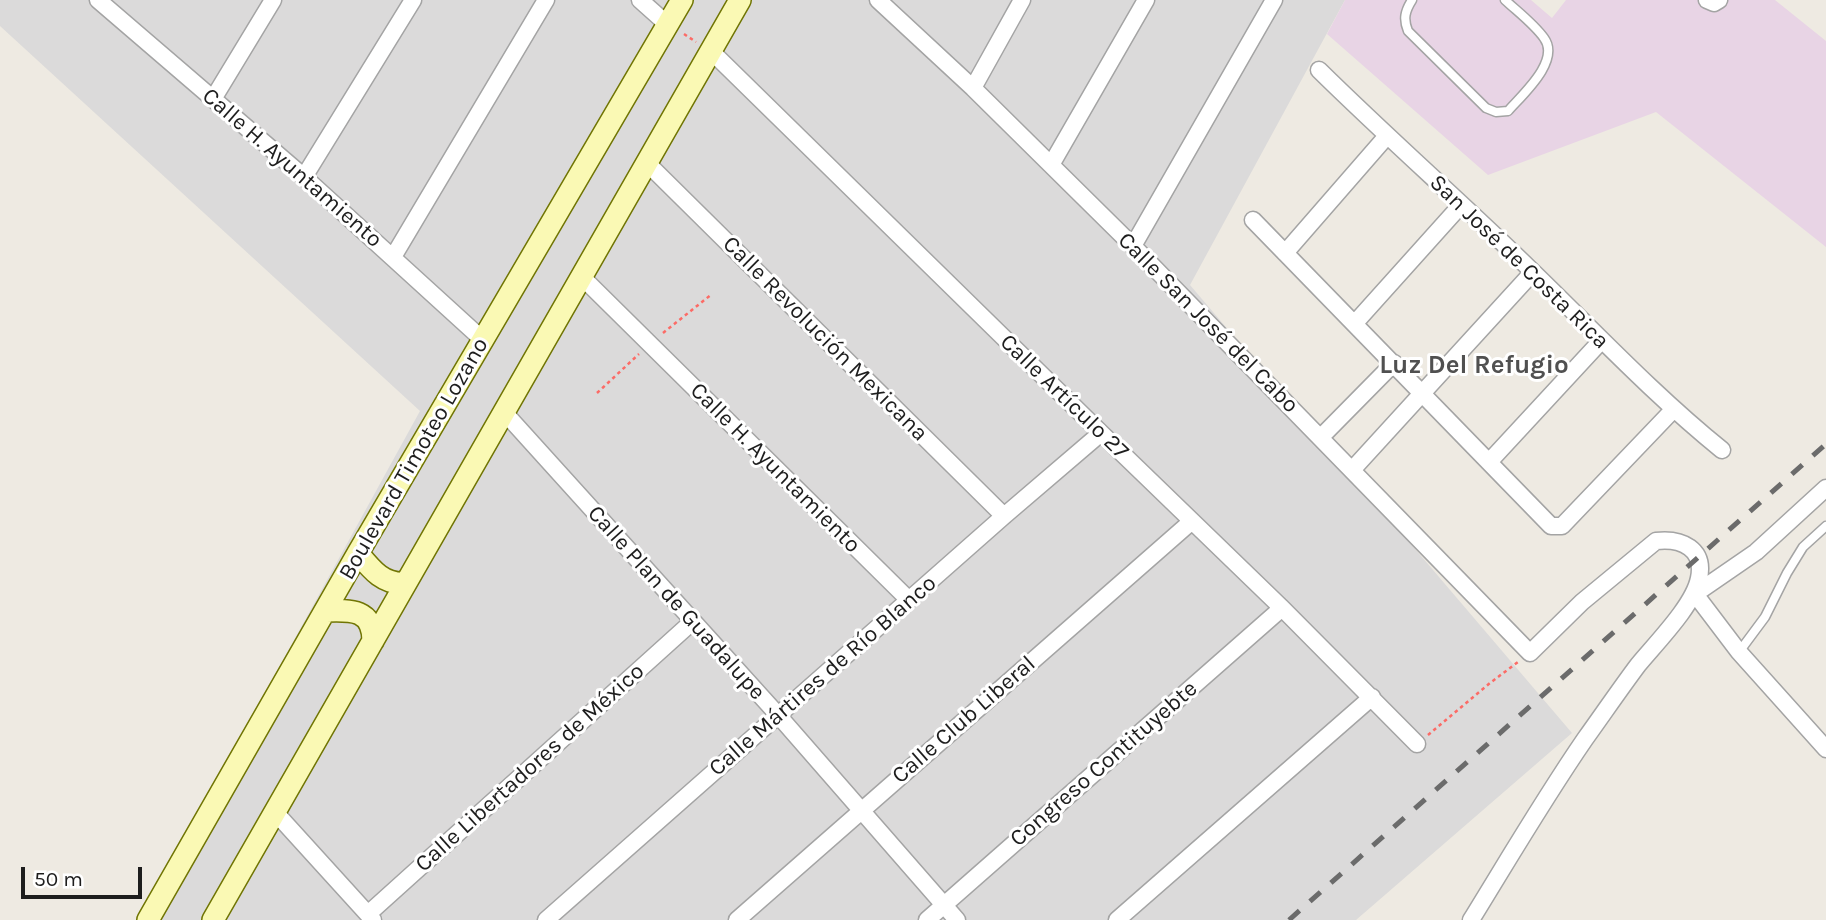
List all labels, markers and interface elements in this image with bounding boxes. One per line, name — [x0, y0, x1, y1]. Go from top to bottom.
street label: Calle H. Ayuntamiento — [196, 82, 388, 254]
street label: San José de Costa Rica — [1423, 169, 1615, 355]
street label: Calle San José del Cabo — [1112, 227, 1304, 419]
street label: Calle Revolución Mexicana — [717, 231, 933, 447]
street label: Calle Artículo 27 — [994, 329, 1134, 465]
street label: Boulevard Timoteo Lozano — [333, 333, 495, 585]
district label: Luz Del Refugio — [1379, 350, 1569, 382]
street label: Calle H. Ayuntamiento — [684, 377, 866, 559]
street label: Calle Plan de Guadalupe — [581, 500, 771, 706]
street label: Calle Mártires de Río Blanco — [704, 570, 942, 782]
street label: Calle Club Liberal — [887, 650, 1041, 790]
street label: Calle Libertadores de México — [410, 658, 650, 878]
street label: Congreso Contituyebte — [1005, 675, 1203, 853]
scale bar — [24, 853, 145, 897]
text: 50 m — [34, 867, 83, 891]

